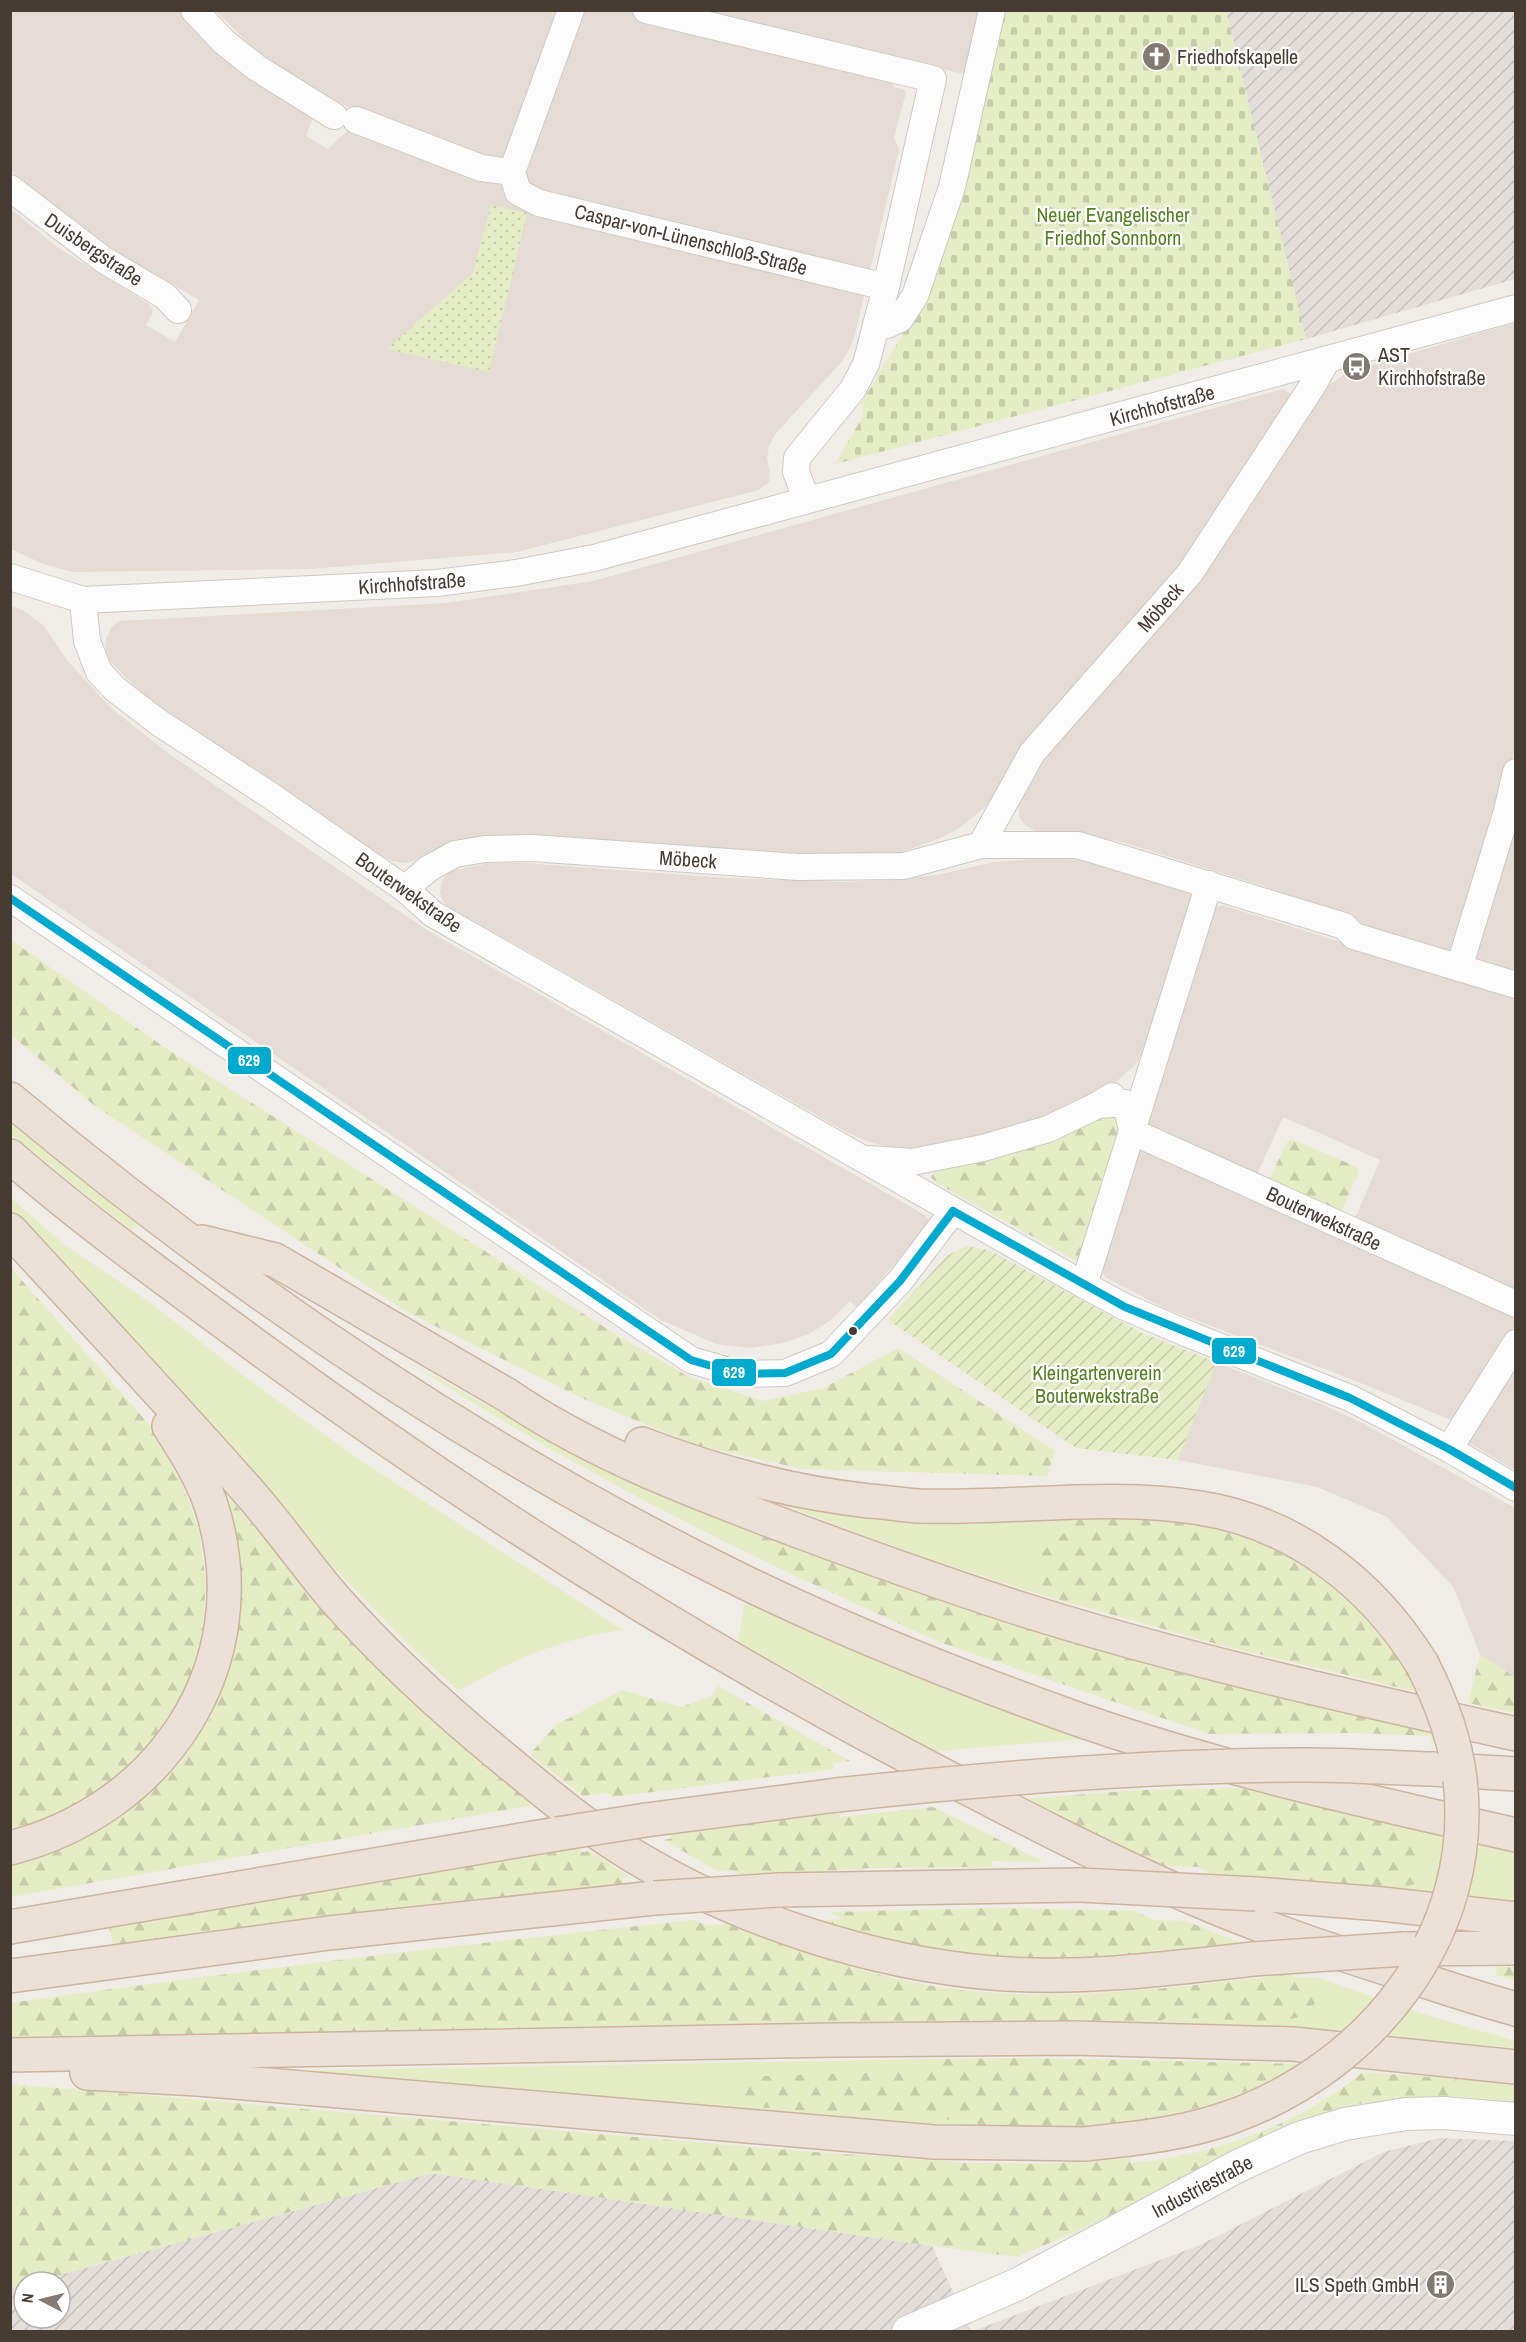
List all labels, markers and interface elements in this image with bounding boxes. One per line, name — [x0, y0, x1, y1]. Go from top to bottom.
church icon: Friedhofskapelle — [1140, 40, 1172, 72]
place label: Friedhofskapelle — [1177, 43, 1298, 70]
street label: Caspar-von-Lünenschloß-Straße — [572, 197, 810, 281]
park label: Neuer Evangelischer Friedhof Sonnborn — [1036, 201, 1190, 251]
street label: Duisbergstraße — [40, 206, 148, 292]
place label: AST Kirchhofstraße — [1377, 341, 1486, 391]
bus stop icon: AST Kirchhofstraße — [1341, 350, 1373, 382]
street label: Kirchhofstraße — [1107, 378, 1217, 432]
street label: Kirchhofstraße — [357, 566, 467, 600]
street label: Möbeck — [1131, 576, 1190, 638]
street label: Möbeck — [658, 844, 718, 875]
street label: Bouterwekstraße — [350, 845, 468, 939]
line badge: 629 — [227, 1046, 272, 1075]
text: 629 — [238, 1049, 260, 1071]
street label: Bouterwekstraße — [1262, 1180, 1386, 1256]
unlabelled marker — [847, 1325, 859, 1337]
line badge: 629 — [1211, 1337, 1257, 1365]
text: 629 — [1223, 1340, 1245, 1362]
line badge: 629 — [711, 1358, 757, 1387]
park label: Kleingartenverein Bouterwekstraße — [1032, 1359, 1162, 1409]
text: 629 — [723, 1361, 745, 1383]
street label: Industriestraße — [1147, 2148, 1257, 2224]
building icon: ILS Speth GmbH — [1424, 2268, 1456, 2300]
north arrow — [12, 2270, 72, 2330]
place label: ILS Speth GmbH — [1295, 2271, 1419, 2298]
text: N — [16, 2292, 39, 2304]

